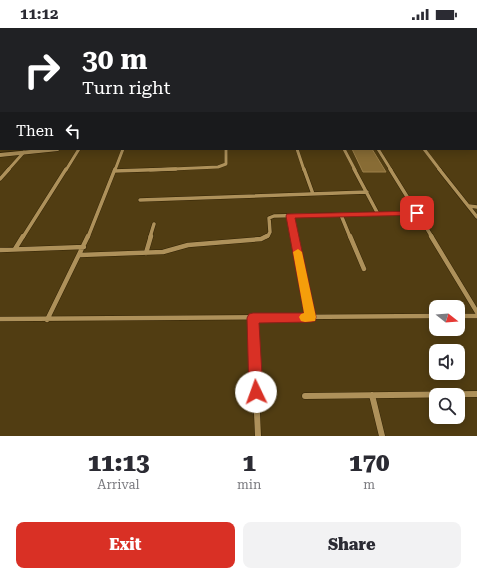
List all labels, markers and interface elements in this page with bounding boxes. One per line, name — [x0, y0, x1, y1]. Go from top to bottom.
text: 11:12 — [20, 5, 58, 23]
text: 30 m — [82, 43, 147, 76]
icon: right — [16, 44, 68, 96]
text: Turn right — [82, 77, 170, 98]
icon: left — [62, 120, 84, 142]
text: Then — [16, 122, 54, 140]
pin — [400, 196, 434, 230]
icon: arrive — [406, 202, 428, 224]
north arrow — [429, 300, 465, 336]
map controls — [429, 300, 465, 424]
button: sound — [429, 344, 465, 380]
position arrow — [235, 371, 277, 413]
button: search — [429, 388, 465, 424]
text: 11:13 — [88, 449, 149, 477]
text: 1 — [242, 449, 256, 477]
text: 170 — [349, 449, 389, 477]
text: Arrival — [97, 477, 140, 492]
text: min — [237, 477, 261, 492]
text: m — [363, 477, 375, 492]
button: Exit — [16, 522, 235, 568]
button: Share — [243, 522, 461, 568]

